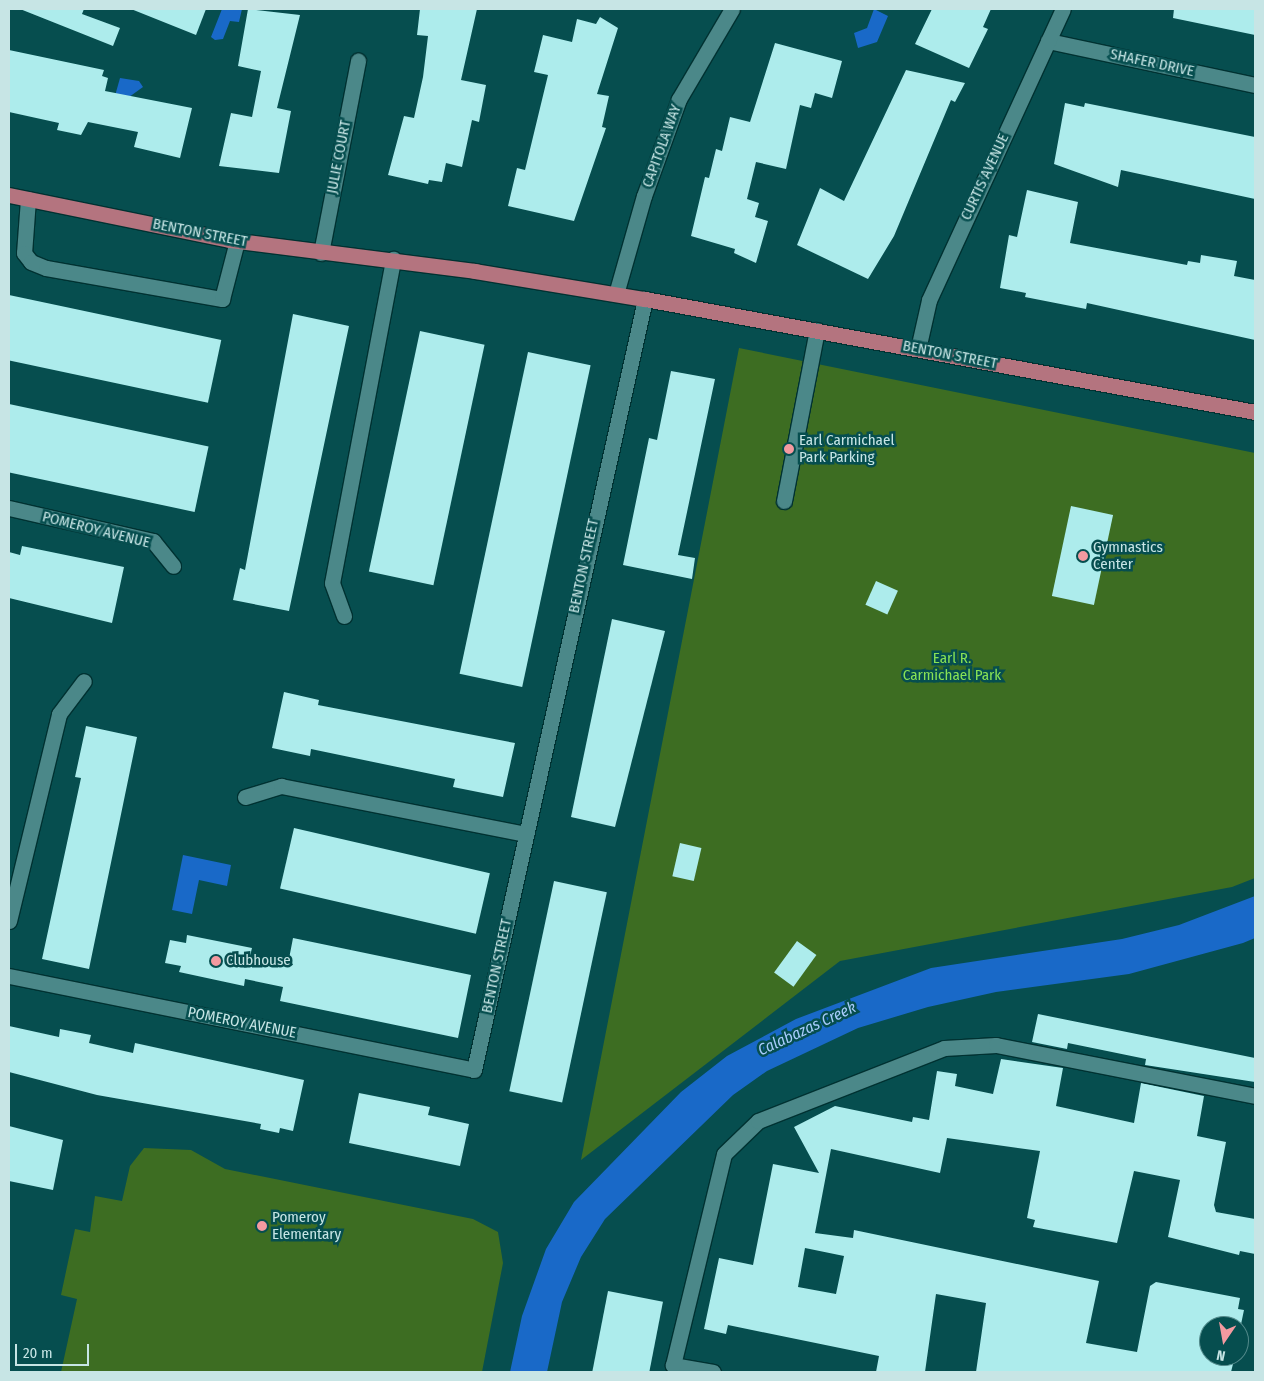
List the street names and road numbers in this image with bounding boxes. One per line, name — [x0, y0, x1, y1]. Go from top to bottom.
street label: SHAFER DRIVE — [1108, 45, 1196, 81]
street label: CAPITOLA WAY — [639, 102, 685, 190]
street label: JULIE COURT — [323, 119, 355, 195]
street label: CURTIS AVENUE — [957, 131, 1013, 223]
street label: BENTON STREET — [151, 215, 249, 251]
street label: BENTON STREET — [901, 337, 999, 373]
street label: POMEROY AVENUE — [40, 508, 152, 552]
street label: BENTON STREET — [565, 517, 603, 615]
street label: BENTON STREET — [478, 917, 516, 1015]
street label: POMEROY AVENUE — [186, 1004, 298, 1042]

